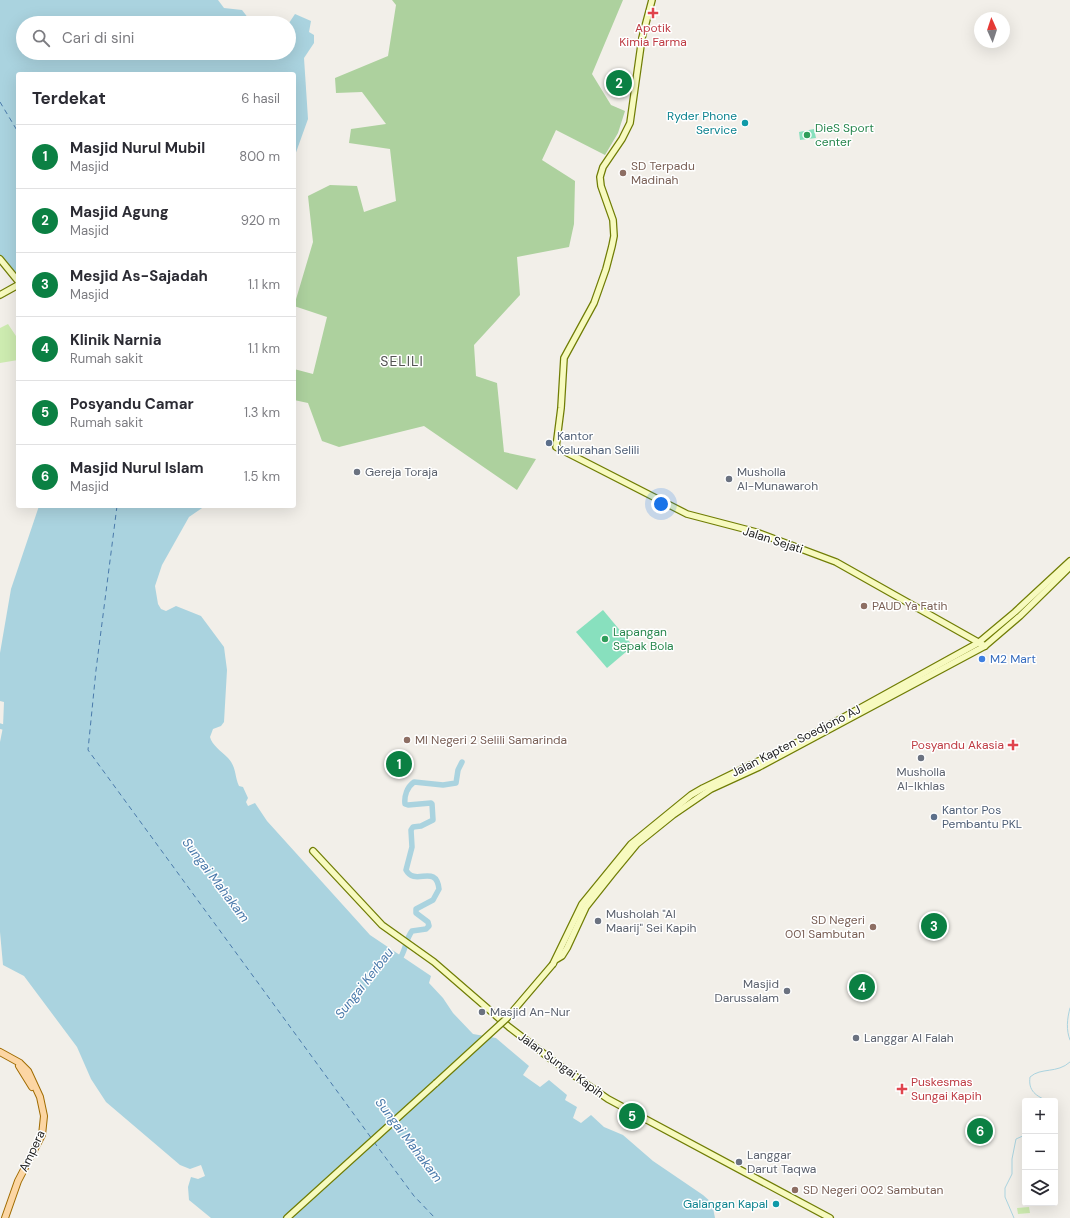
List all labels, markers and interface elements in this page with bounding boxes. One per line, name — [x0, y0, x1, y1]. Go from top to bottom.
marker: Apotik Kimia Farma — [647, 7, 659, 19]
north arrow — [974, 12, 1010, 48]
search box — [16, 16, 296, 60]
place label: Apotik Kimia Farma — [619, 20, 687, 50]
icon: search — [30, 27, 52, 49]
text: Cari di sini — [62, 28, 134, 48]
pin: 2 — [606, 68, 632, 98]
text: Terdekat — [32, 87, 106, 109]
text: 6 hasil — [241, 90, 280, 107]
place label: Ryder Phone Service — [667, 108, 737, 138]
marker: Ryder Phone Service — [740, 118, 750, 128]
place label: DieS Sport center — [815, 120, 874, 150]
marker: DieS Sport center — [802, 130, 812, 140]
text: Masjid Nurul Mubil — [70, 138, 205, 158]
text: 1 — [43, 148, 47, 165]
text: 800 m — [239, 148, 280, 165]
text: Masjid — [70, 158, 109, 175]
place label: SD Terpadu Madinah — [631, 158, 695, 188]
marker: SD Terpadu Madinah — [618, 168, 628, 178]
text: Masjid Agung — [70, 202, 169, 222]
text: 2 — [41, 212, 49, 229]
text: 920 m — [241, 212, 280, 229]
text: Masjid — [70, 222, 109, 239]
text: Mesjid As-Sajadah — [70, 266, 208, 286]
text: 3 — [41, 276, 49, 293]
text: 1.1 km — [248, 276, 280, 293]
text: Masjid — [70, 286, 109, 303]
text: Klinik Narnia — [70, 330, 162, 350]
text: 4 — [41, 340, 49, 357]
text: 1.1 km — [248, 340, 280, 357]
text: Rumah sakit — [70, 350, 143, 367]
district label: SELILI — [380, 352, 424, 370]
text: Posyandu Camar — [70, 394, 194, 414]
text: 5 — [41, 404, 49, 421]
text: 1.3 km — [244, 404, 280, 421]
text: Rumah sakit — [70, 414, 143, 431]
place label: Kantor Kelurahan Selili — [557, 428, 639, 458]
marker: Kantor Kelurahan Selili — [544, 438, 554, 448]
text: Masjid Nurul Islam — [70, 458, 204, 478]
place label: Gereja Toraja — [365, 464, 438, 480]
place label: Musholla Al-Munawaroh — [737, 464, 818, 494]
marker: Gereja Toraja — [352, 467, 362, 477]
text: 6 — [41, 468, 49, 485]
text: 1.5 km — [244, 468, 280, 485]
marker: Musholla Al-Munawaroh — [724, 474, 734, 484]
text: Masjid — [70, 478, 109, 495]
your location — [651, 494, 671, 514]
street label: Jalan Sejati — [741, 523, 805, 557]
place label: PAUD Ya Fatih — [872, 598, 948, 614]
marker: PAUD Ya Fatih — [859, 601, 869, 611]
place label: Lapangan Sepak Bola — [613, 624, 674, 654]
marker: Lapangan Sepak Bola — [600, 634, 610, 644]
place label: M2 Mart — [990, 651, 1036, 667]
marker: M2 Mart — [977, 654, 987, 664]
street label: Jalan Kapten Soedjono AJ — [728, 701, 864, 781]
place label: MI Negeri 2 Selili Samarinda — [415, 732, 567, 748]
marker: MI Negeri 2 Selili Samarinda — [402, 735, 412, 745]
place label: Posyandu Akasia — [911, 737, 1004, 753]
marker: Posyandu Akasia — [1007, 739, 1019, 751]
pin: 1 — [386, 749, 412, 779]
marker: Musholla Al-Ikhlas — [916, 753, 926, 763]
place label: Musholla Al-Ikhlas — [897, 764, 945, 794]
place label: Kantor Pos Pembantu PKL — [942, 802, 1022, 832]
marker: Kantor Pos Pembantu PKL — [929, 812, 939, 822]
water label: Sungai Mahakam — [179, 834, 253, 926]
place label: Musholah "Al Maarij" Sei Kapih — [606, 906, 697, 936]
pin: 3 — [921, 911, 947, 941]
place label: SD Negeri 001 Sambutan — [785, 912, 865, 942]
marker: Musholah "Al Maarij" Sei Kapih — [593, 916, 603, 926]
marker: SD Negeri 001 Sambutan — [868, 922, 878, 932]
water label: Sungai Kerbau — [331, 944, 397, 1022]
pin: 4 — [849, 972, 875, 1002]
place label: Masjid Darussalam — [714, 976, 779, 1006]
marker: Masjid Darussalam — [782, 986, 792, 996]
place label: Masjid An-Nur — [490, 1004, 571, 1020]
marker: Masjid An-Nur — [477, 1007, 487, 1017]
street label: Jalan Sungai Kapih — [515, 1028, 607, 1102]
place label: Langgar Al Falah — [864, 1030, 954, 1046]
marker: Langgar Al Falah — [851, 1033, 861, 1043]
place label: Puskesmas Sungai Kapih — [911, 1074, 982, 1104]
marker: Puskesmas Sungai Kapih — [896, 1083, 908, 1095]
water label: Sungai Mahakam — [372, 1094, 446, 1186]
map controls — [1022, 1098, 1058, 1206]
button: + — [1022, 1098, 1058, 1134]
pin: 5 — [619, 1101, 645, 1131]
pin: 6 — [967, 1116, 993, 1146]
street label: Ampera — [15, 1128, 49, 1174]
button: − — [1022, 1134, 1058, 1170]
place label: Langgar Darut Taqwa — [747, 1147, 816, 1177]
marker: Langgar Darut Taqwa — [734, 1157, 744, 1167]
button: layers — [1022, 1170, 1058, 1206]
place label: SD Negeri 002 Sambutan — [803, 1182, 943, 1198]
marker: SD Negeri 002 Sambutan — [790, 1185, 800, 1195]
place label: Galangan Kapal — [683, 1196, 768, 1212]
marker: Galangan Kapal — [771, 1199, 781, 1209]

